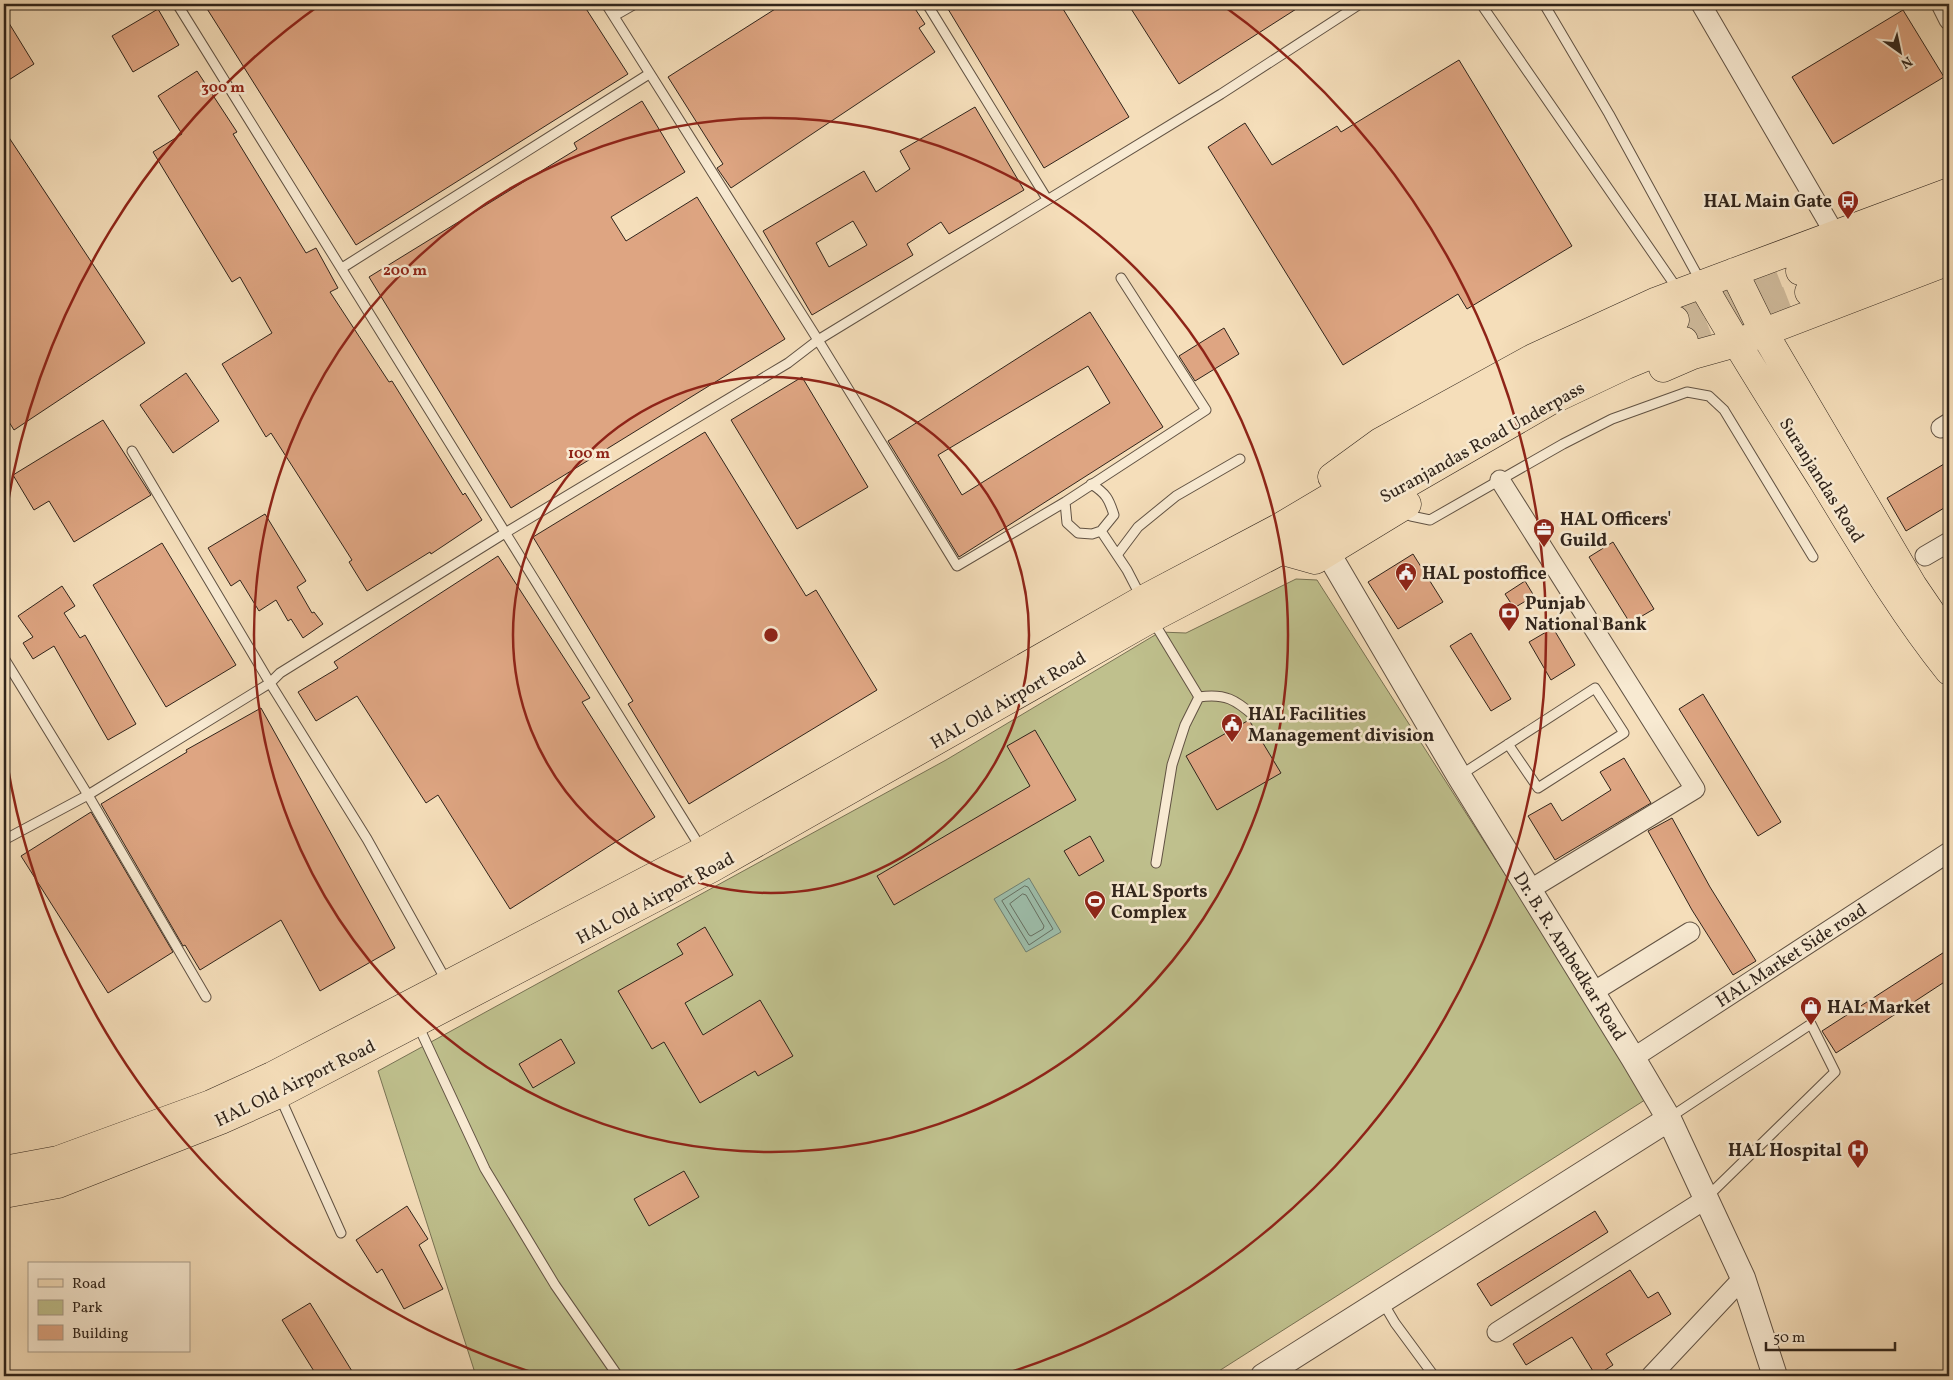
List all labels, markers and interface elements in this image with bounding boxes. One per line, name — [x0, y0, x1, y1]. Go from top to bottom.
north arrow — [1876, 28, 1926, 78]
text: N — [1897, 51, 1916, 72]
text: 300 m — [201, 78, 245, 99]
bus stop icon: HAL Main Gate — [1836, 189, 1860, 220]
place label: HAL Main Gate — [1703, 190, 1832, 215]
text: 200 m — [383, 261, 427, 282]
street label: Suranjandas Road Underpass — [1376, 376, 1590, 510]
street label: Suranjandas Road — [1772, 413, 1869, 548]
text: 100 m — [568, 444, 611, 465]
place label: HAL Officers' Guild — [1560, 508, 1671, 554]
office icon: HAL Officers' Guild — [1532, 517, 1556, 548]
public building icon: HAL postoffice — [1394, 561, 1418, 592]
place label: HAL postoffice — [1422, 562, 1547, 587]
place label: Punjab National Bank — [1525, 592, 1647, 638]
bank icon: Punjab National Bank — [1497, 601, 1521, 632]
centre of rings — [762, 626, 780, 644]
street label: HAL Old Airport Road — [926, 647, 1091, 756]
place label: HAL Facilities Management division — [1248, 703, 1434, 749]
public building icon: HAL Facilities Management division — [1220, 712, 1244, 743]
street label: HAL Old Airport Road — [572, 847, 739, 952]
street label: Dr. B. R. Ambedkar Road — [1507, 868, 1631, 1046]
place label: HAL Sports Complex — [1111, 880, 1208, 926]
sports icon: HAL Sports Complex — [1083, 889, 1107, 920]
street label: HAL Market Side road — [1712, 898, 1872, 1014]
shop icon: HAL Market — [1799, 995, 1823, 1026]
place label: HAL Market — [1827, 996, 1931, 1021]
street label: HAL Old Airport Road — [211, 1035, 380, 1134]
hospital icon: HAL Hospital — [1846, 1138, 1870, 1169]
place label: HAL Hospital — [1728, 1139, 1842, 1164]
legend — [28, 1262, 190, 1352]
text: Road — [72, 1274, 106, 1295]
text: Park — [72, 1298, 103, 1319]
scale bar — [1766, 1320, 1894, 1352]
text: Building — [72, 1324, 129, 1345]
text: 50 m — [1773, 1328, 1805, 1349]

